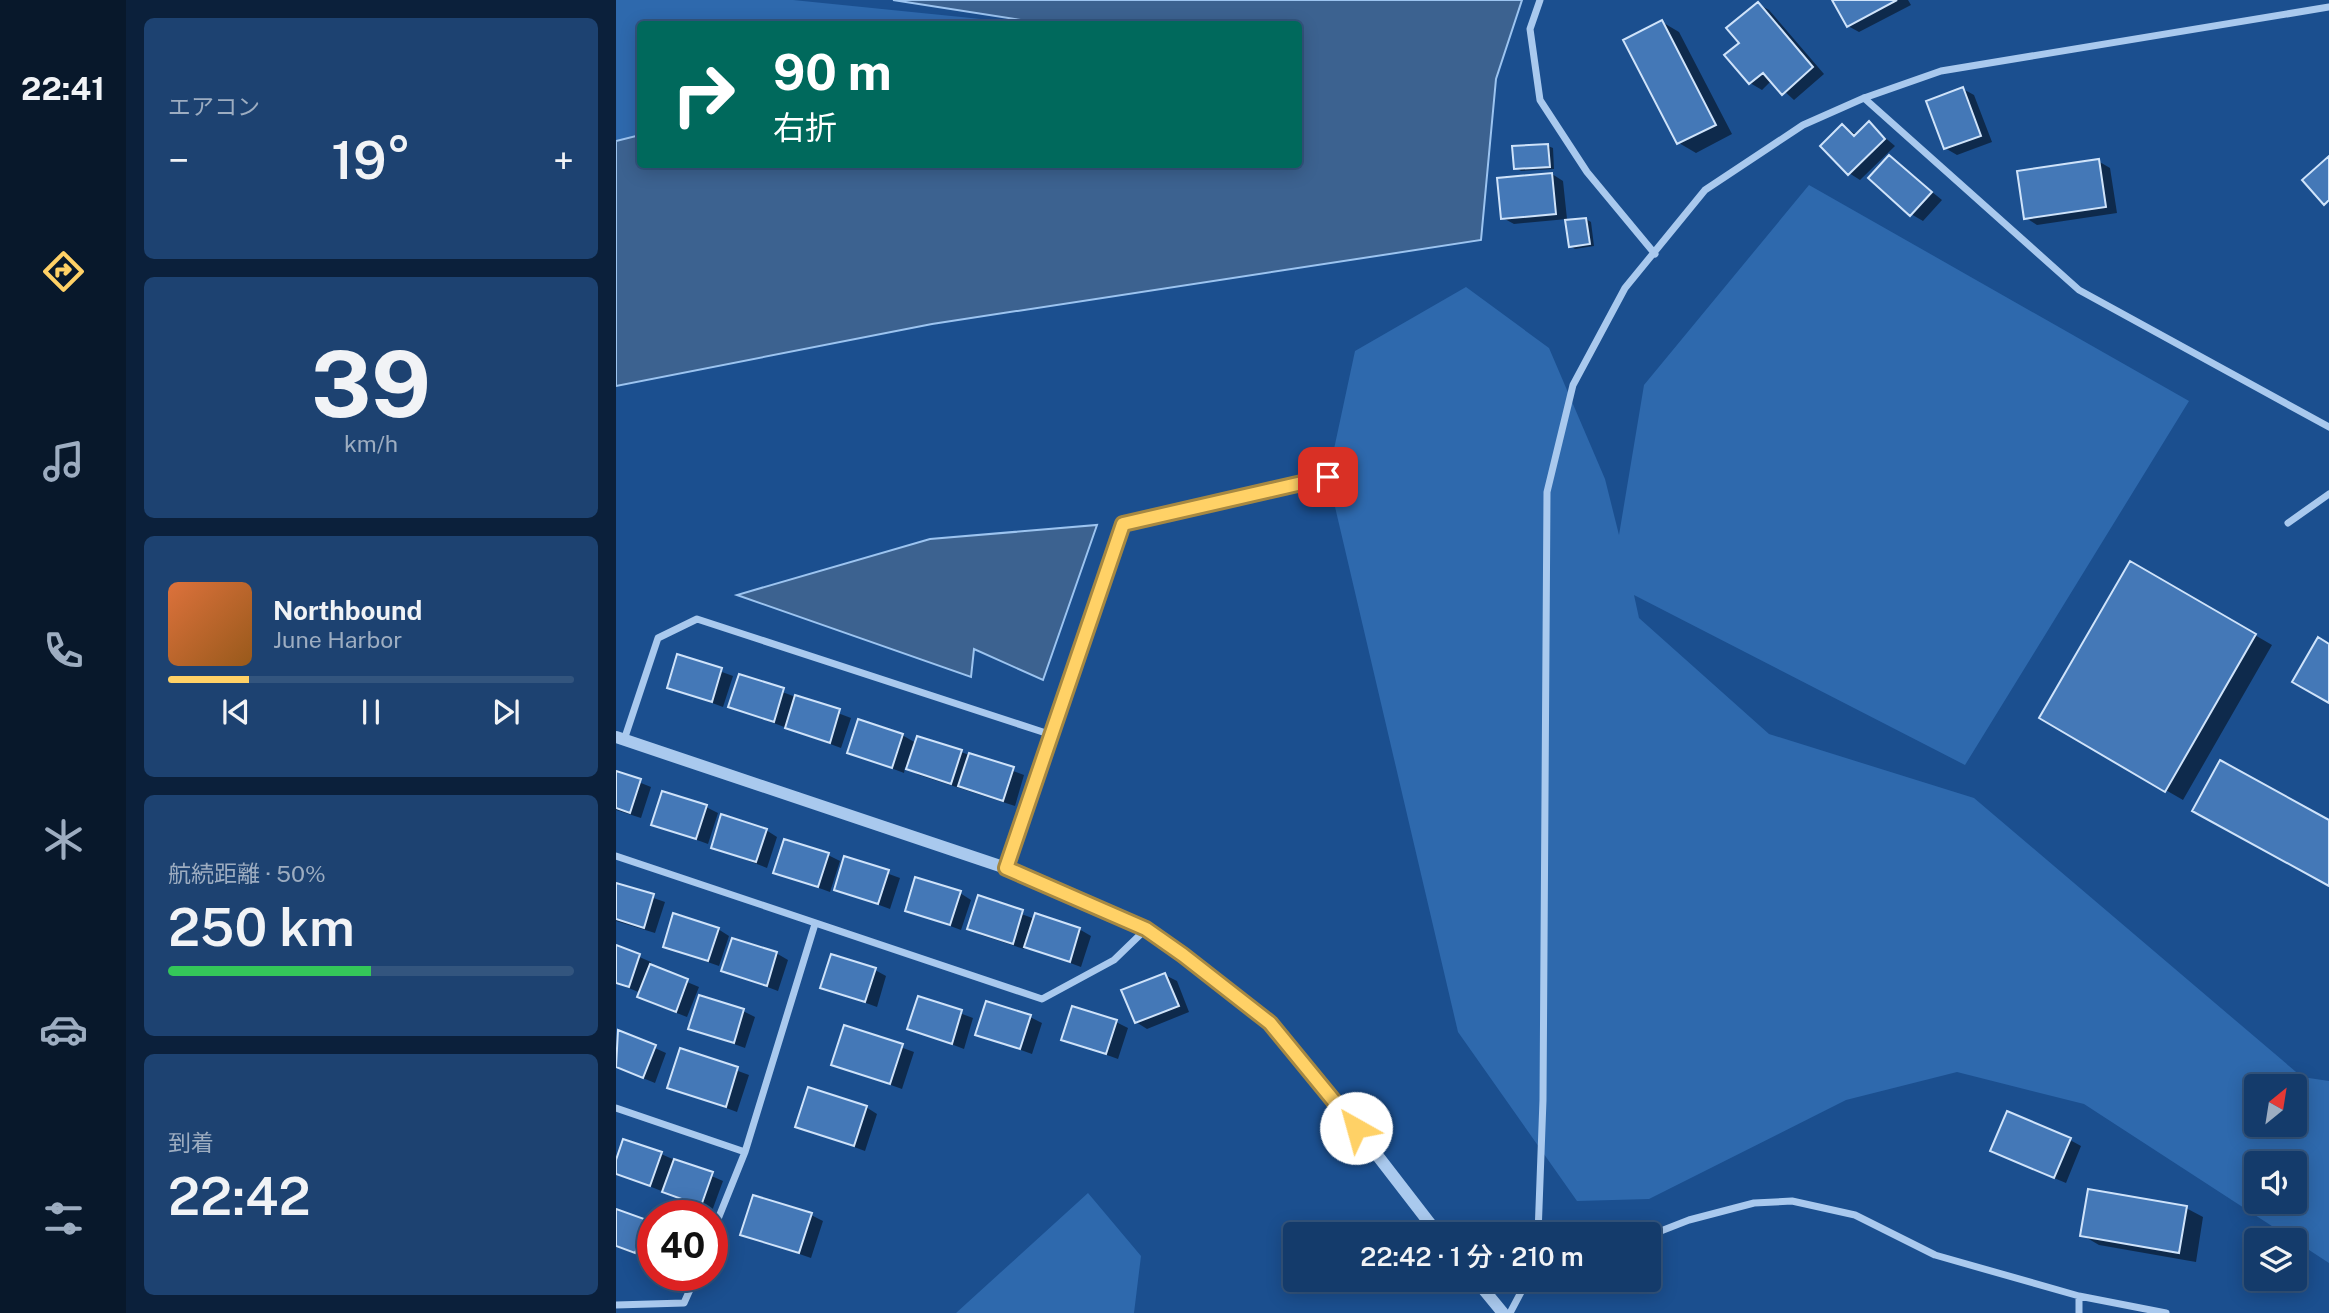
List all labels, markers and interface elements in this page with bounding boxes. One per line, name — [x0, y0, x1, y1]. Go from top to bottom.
text: 90 m — [773, 43, 892, 101]
icon: right — [658, 49, 749, 140]
text: 22:41 — [21, 70, 105, 107]
text: エアコン — [168, 93, 260, 120]
text: 右折 — [773, 109, 837, 146]
text: 19° — [331, 130, 411, 191]
text: − — [168, 138, 189, 183]
text: + — [553, 138, 574, 183]
icon: directions — [39, 247, 88, 296]
text: 39 — [311, 331, 431, 437]
text: km/h — [344, 430, 398, 457]
icon: music — [39, 437, 88, 486]
pin — [1298, 447, 1358, 507]
icon: arrive — [1309, 458, 1347, 496]
text: Northbound — [273, 595, 422, 626]
icon: phone — [39, 626, 88, 675]
text: June Harbor — [273, 626, 402, 653]
icon: previous — [217, 693, 255, 731]
icon: pause — [352, 693, 390, 731]
icon: next — [487, 693, 525, 731]
icon: climate — [39, 815, 88, 864]
text: 航続距離 · 50% — [168, 860, 326, 887]
text: 250 km — [168, 897, 355, 958]
icon: car — [39, 1005, 88, 1054]
north arrow — [2244, 1074, 2306, 1138]
map controls — [2244, 1074, 2307, 1291]
position arrow — [1319, 1091, 1393, 1165]
text: 到着 — [168, 1129, 214, 1156]
button: sound — [2244, 1151, 2307, 1214]
text: 22:42 — [168, 1166, 311, 1227]
icon: filters — [39, 1194, 88, 1243]
speed limit sign: 40 — [637, 1200, 728, 1291]
button: layers — [2244, 1228, 2307, 1291]
text: 22:42 · 1 分 · 210 m — [1360, 1241, 1584, 1272]

